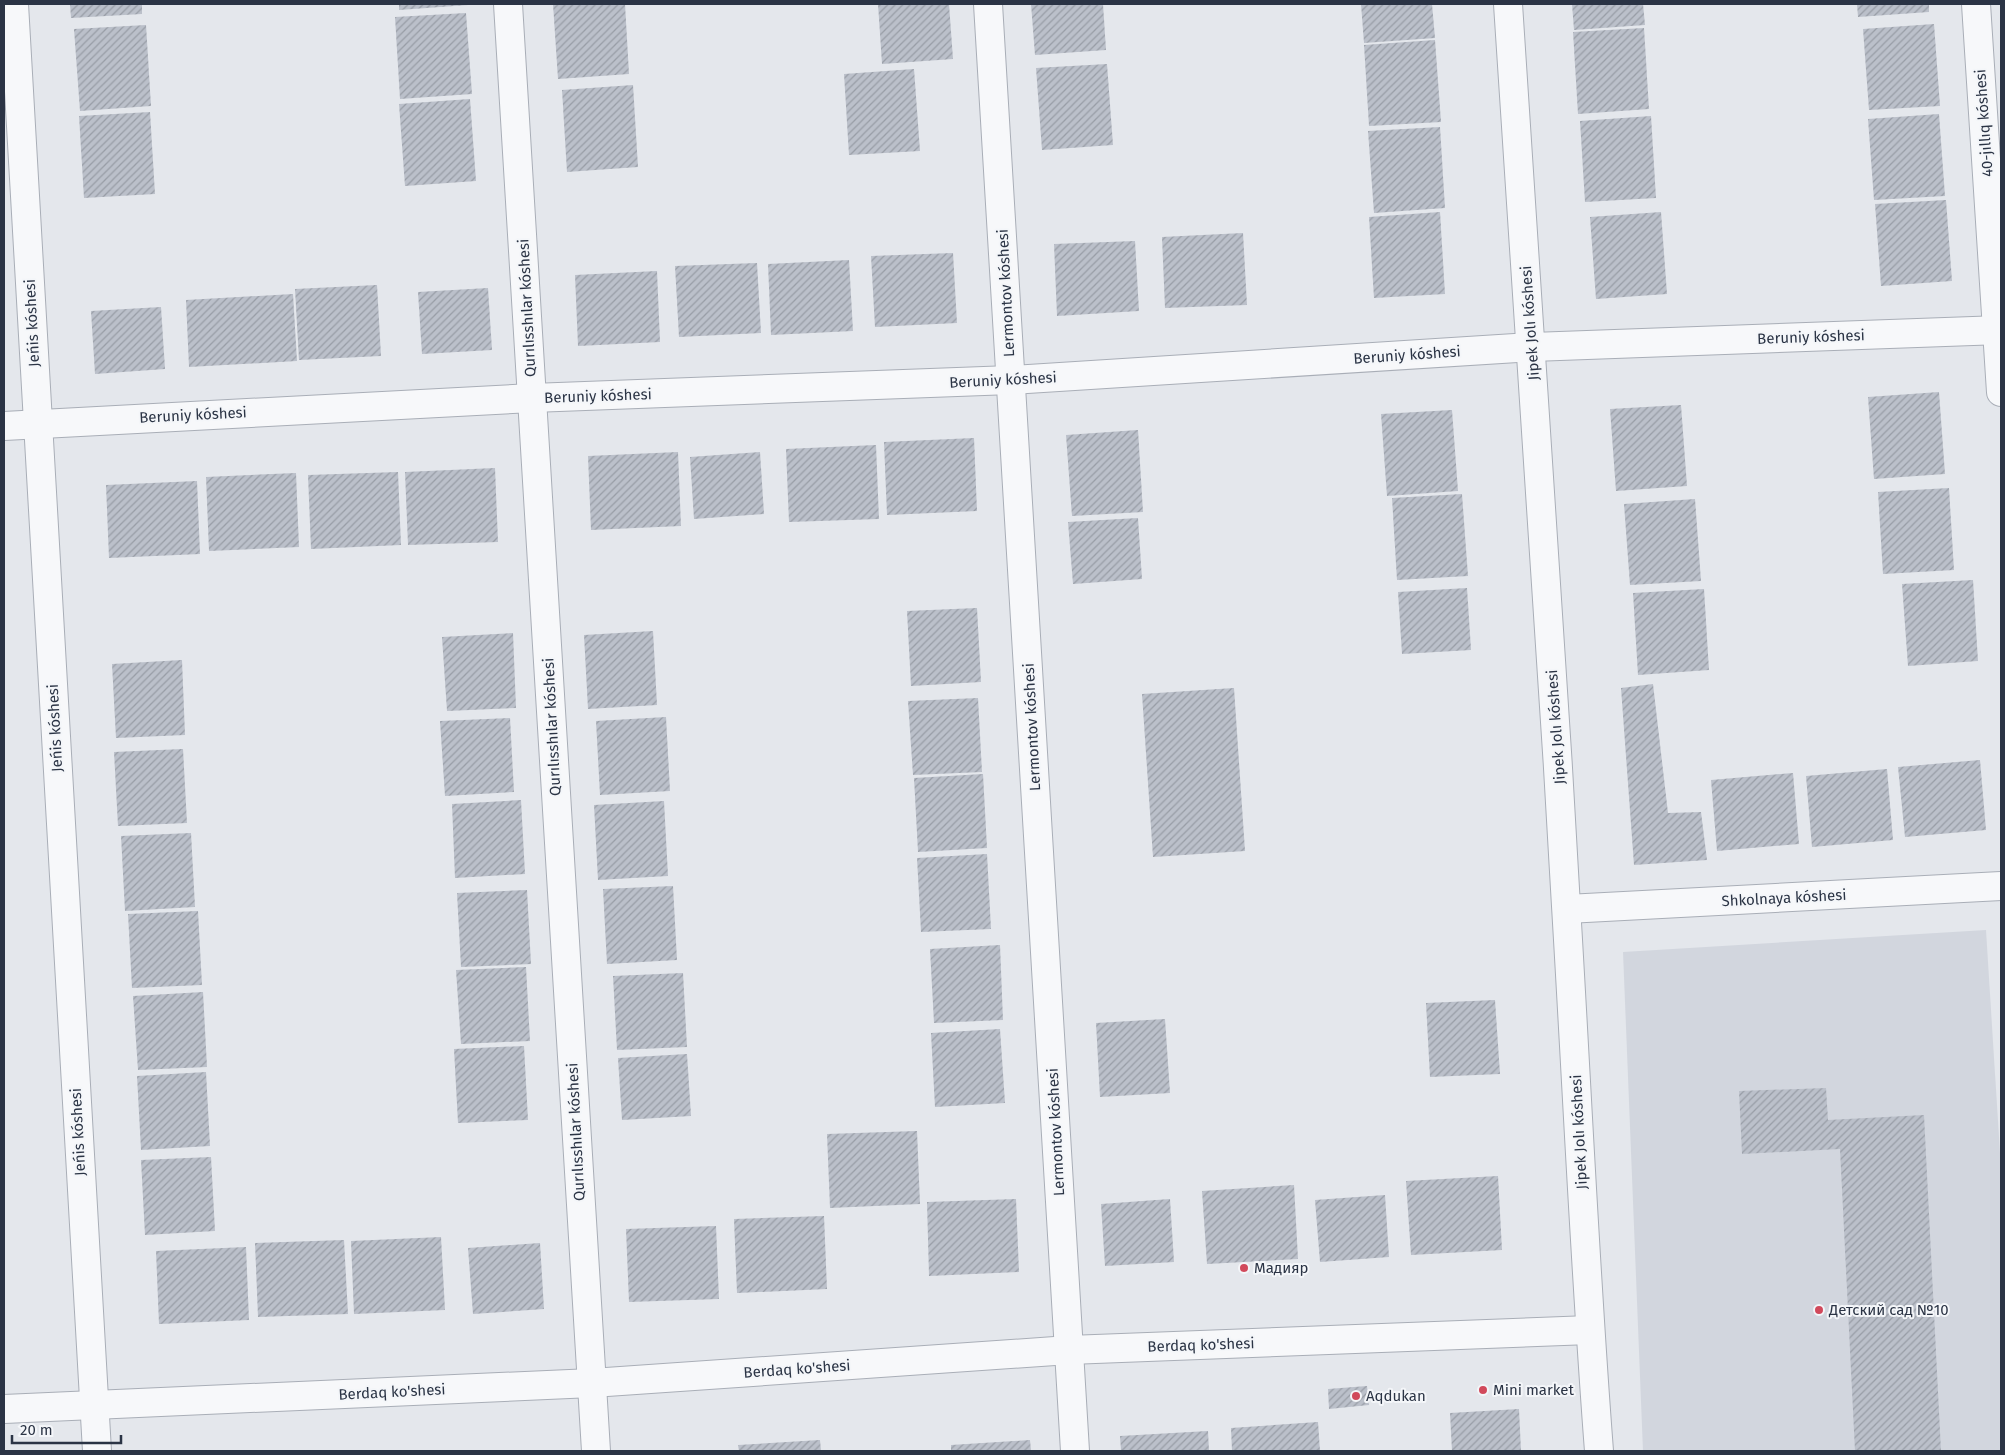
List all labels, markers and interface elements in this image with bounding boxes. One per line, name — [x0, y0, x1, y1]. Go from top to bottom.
street label: 40-jıllıq kóshesi — [1971, 68, 1997, 178]
street label: Lermontov kóshesi — [994, 228, 1018, 358]
street label: Qurılısshılar kóshesi — [514, 238, 540, 378]
street label: Jipek Jolı kóshesi — [1517, 265, 1543, 381]
street label: Jeńis kóshesi — [21, 278, 43, 368]
street label: Beruniy kóshesi — [1757, 326, 1865, 348]
street label: Beruniy kóshesi — [1353, 342, 1461, 368]
street label: Beruniy kóshesi — [949, 368, 1057, 392]
street label: Beruniy kóshesi — [544, 385, 652, 407]
street label: Beruniy kóshesi — [139, 403, 247, 427]
street label: Qurılısshılar kóshesi — [539, 657, 565, 797]
street label: Lermontov kóshesi — [1020, 662, 1044, 792]
street label: Jipek Jolı kóshesi — [1543, 669, 1569, 785]
street label: Jeńis kóshesi — [44, 683, 66, 773]
street label: Shkolnaya kóshesi — [1721, 886, 1847, 910]
street label: Qurılısshılar kóshesi — [563, 1062, 589, 1202]
street label: Lermontov kóshesi — [1044, 1067, 1068, 1197]
street label: Jipek Jolı kóshesi — [1567, 1074, 1591, 1190]
street label: Jeńis kóshesi — [67, 1087, 89, 1177]
place label: Мадияр — [1254, 1259, 1308, 1277]
marker: Мадияр — [1238, 1262, 1250, 1274]
place label: Детский сад №10 — [1828, 1301, 1949, 1319]
marker: Детский сад №10 — [1813, 1304, 1825, 1316]
street label: Berdaq ko'shesi — [1147, 1334, 1255, 1356]
street label: Berdaq ko'shesi — [743, 1356, 851, 1382]
street label: Berdaq ko'shesi — [338, 1380, 446, 1404]
place label: Mini market — [1493, 1381, 1574, 1399]
marker: Mini market — [1477, 1384, 1489, 1396]
place label: Aqdukan — [1366, 1387, 1426, 1405]
marker: Aqdukan — [1350, 1390, 1362, 1402]
scale bar — [12, 1412, 121, 1444]
text: 20 m — [20, 1421, 53, 1439]

